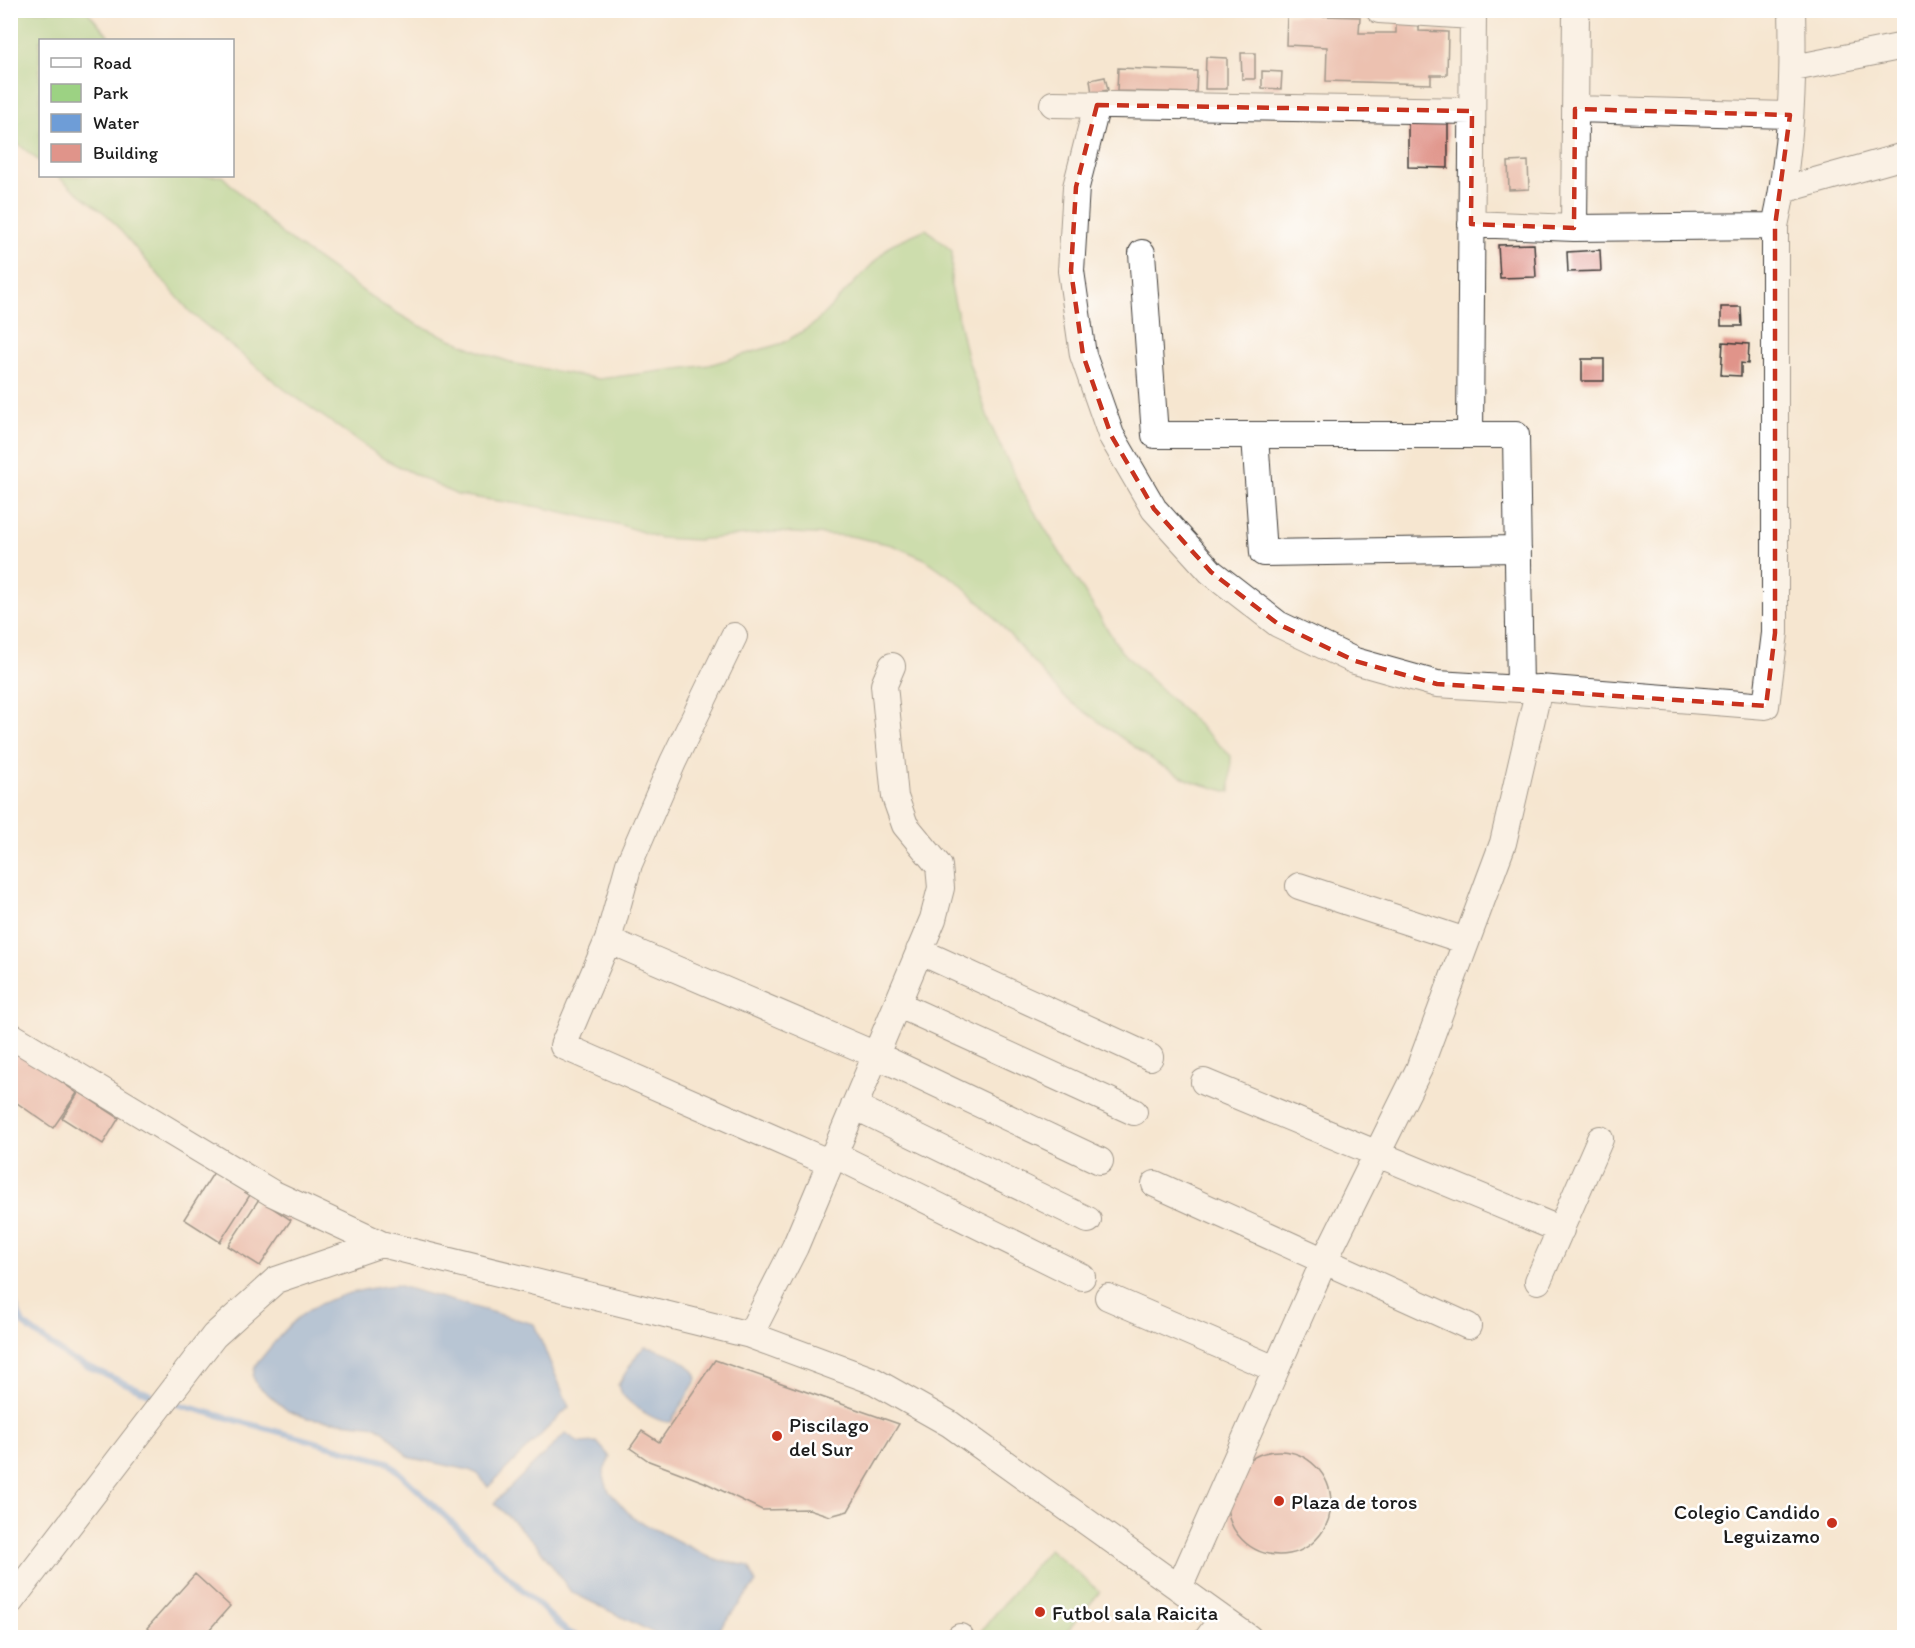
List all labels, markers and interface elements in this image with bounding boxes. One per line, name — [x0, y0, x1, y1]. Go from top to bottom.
legend — [39, 39, 234, 177]
text: Road — [93, 52, 132, 74]
text: Park — [93, 82, 128, 104]
text: Water — [93, 112, 139, 134]
text: Building — [93, 142, 159, 164]
place label: Piscilago del Sur — [789, 1412, 869, 1461]
marker: Piscilago del Sur — [770, 1429, 784, 1443]
place label: Plaza de toros — [1291, 1489, 1417, 1514]
marker: Plaza de toros — [1272, 1494, 1286, 1508]
place label: Colegio Candido Leguizamo — [1674, 1499, 1820, 1548]
marker: Colegio Candido Leguizamo — [1825, 1516, 1839, 1530]
place label: Futbol sala Raicita — [1052, 1600, 1218, 1625]
marker: Futbol sala Raicita — [1033, 1605, 1047, 1619]

